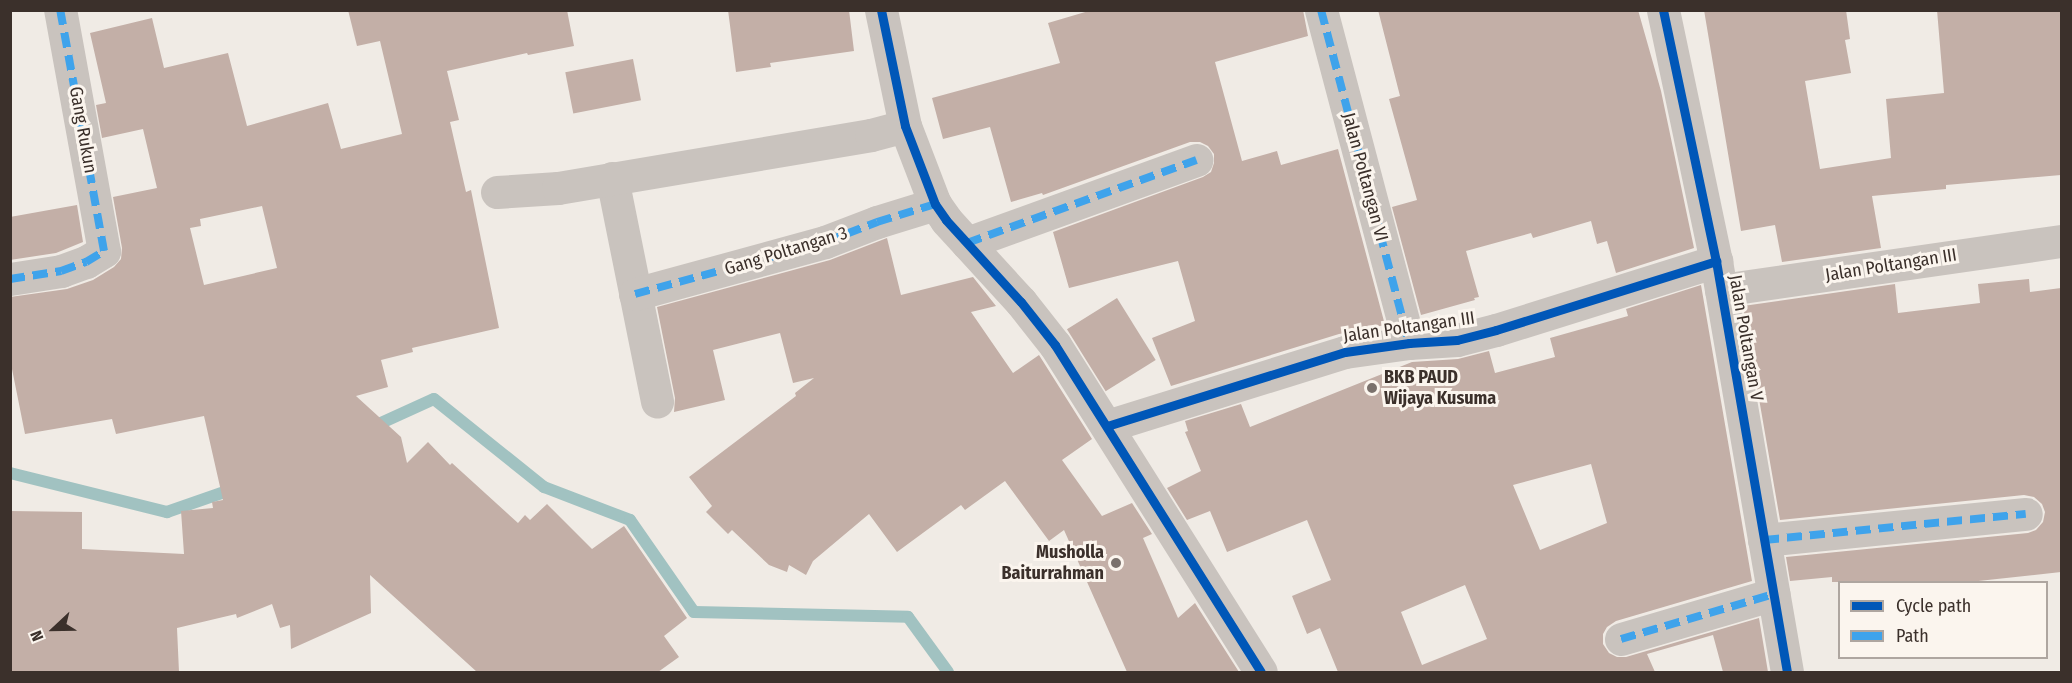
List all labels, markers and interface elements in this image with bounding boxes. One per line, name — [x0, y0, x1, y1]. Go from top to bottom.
street label: Gang Rukun — [65, 85, 101, 175]
street label: Jalan Poltangan VI — [1337, 110, 1393, 244]
street label: Gang Poltangan 3 — [722, 222, 850, 280]
street label: Jalan Poltangan III — [1824, 244, 1958, 286]
street label: Jalan Poltangan V — [1724, 273, 1768, 403]
street label: Jalan Poltangan III — [1342, 307, 1476, 347]
place label: BKB PAUD Wijaya Kusuma — [1384, 367, 1496, 410]
marker: BKB PAUD Wijaya Kusuma — [1365, 381, 1379, 395]
place label: Musholla Baiturrahman — [1002, 542, 1104, 584]
marker: Musholla Baiturrahman — [1109, 556, 1123, 570]
legend — [1838, 581, 2048, 659]
text: Cycle path — [1896, 595, 1971, 617]
north arrow — [24, 599, 84, 659]
text: Path — [1896, 625, 1929, 647]
text: N — [26, 628, 47, 644]

